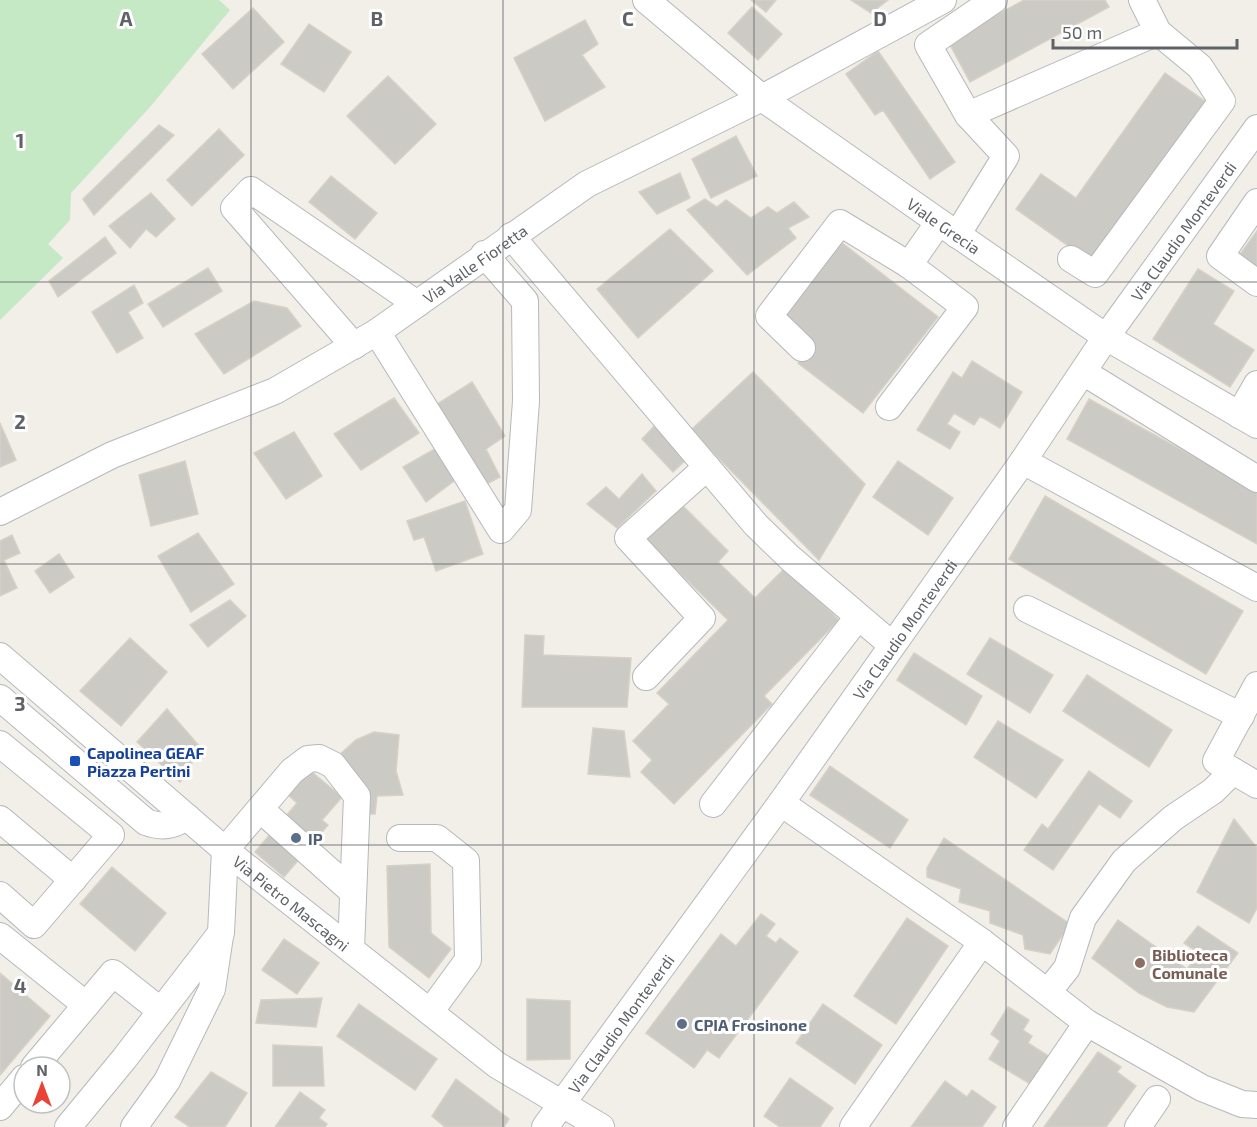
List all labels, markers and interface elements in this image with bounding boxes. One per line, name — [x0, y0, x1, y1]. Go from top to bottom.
text: A — [119, 6, 133, 30]
text: B — [371, 6, 383, 30]
text: C — [622, 6, 634, 30]
text: D — [873, 6, 887, 30]
scale bar — [1053, 12, 1238, 50]
text: 50 m — [1062, 21, 1102, 43]
text: 1 — [16, 128, 24, 152]
street label: Via Claudio Monteverdi — [1126, 157, 1239, 304]
street label: Viale Grecia — [904, 193, 984, 257]
street label: Via Valle Fioretta — [419, 220, 530, 306]
text: 2 — [14, 409, 26, 433]
street label: Via Claudio Monteverdi — [848, 555, 960, 703]
text: 3 — [14, 691, 26, 715]
place label: Capolinea GEAF Piazza Pertini — [87, 743, 205, 780]
marker: Capolinea GEAF Piazza Pertini — [68, 754, 82, 768]
place label: IP — [308, 829, 323, 848]
marker: IP — [289, 831, 303, 845]
street label: Via Pietro Mascagni — [230, 851, 354, 954]
place label: Biblioteca Comunale — [1152, 945, 1228, 982]
street label: Via Claudio Monteverdi — [563, 950, 677, 1097]
marker: Biblioteca Comunale — [1133, 956, 1147, 970]
text: 4 — [14, 973, 27, 997]
place label: CPIA Frosinone — [694, 1015, 807, 1034]
marker: CPIA Frosinone — [675, 1017, 689, 1031]
north arrow — [12, 1055, 72, 1115]
text: N — [36, 1060, 48, 1079]

